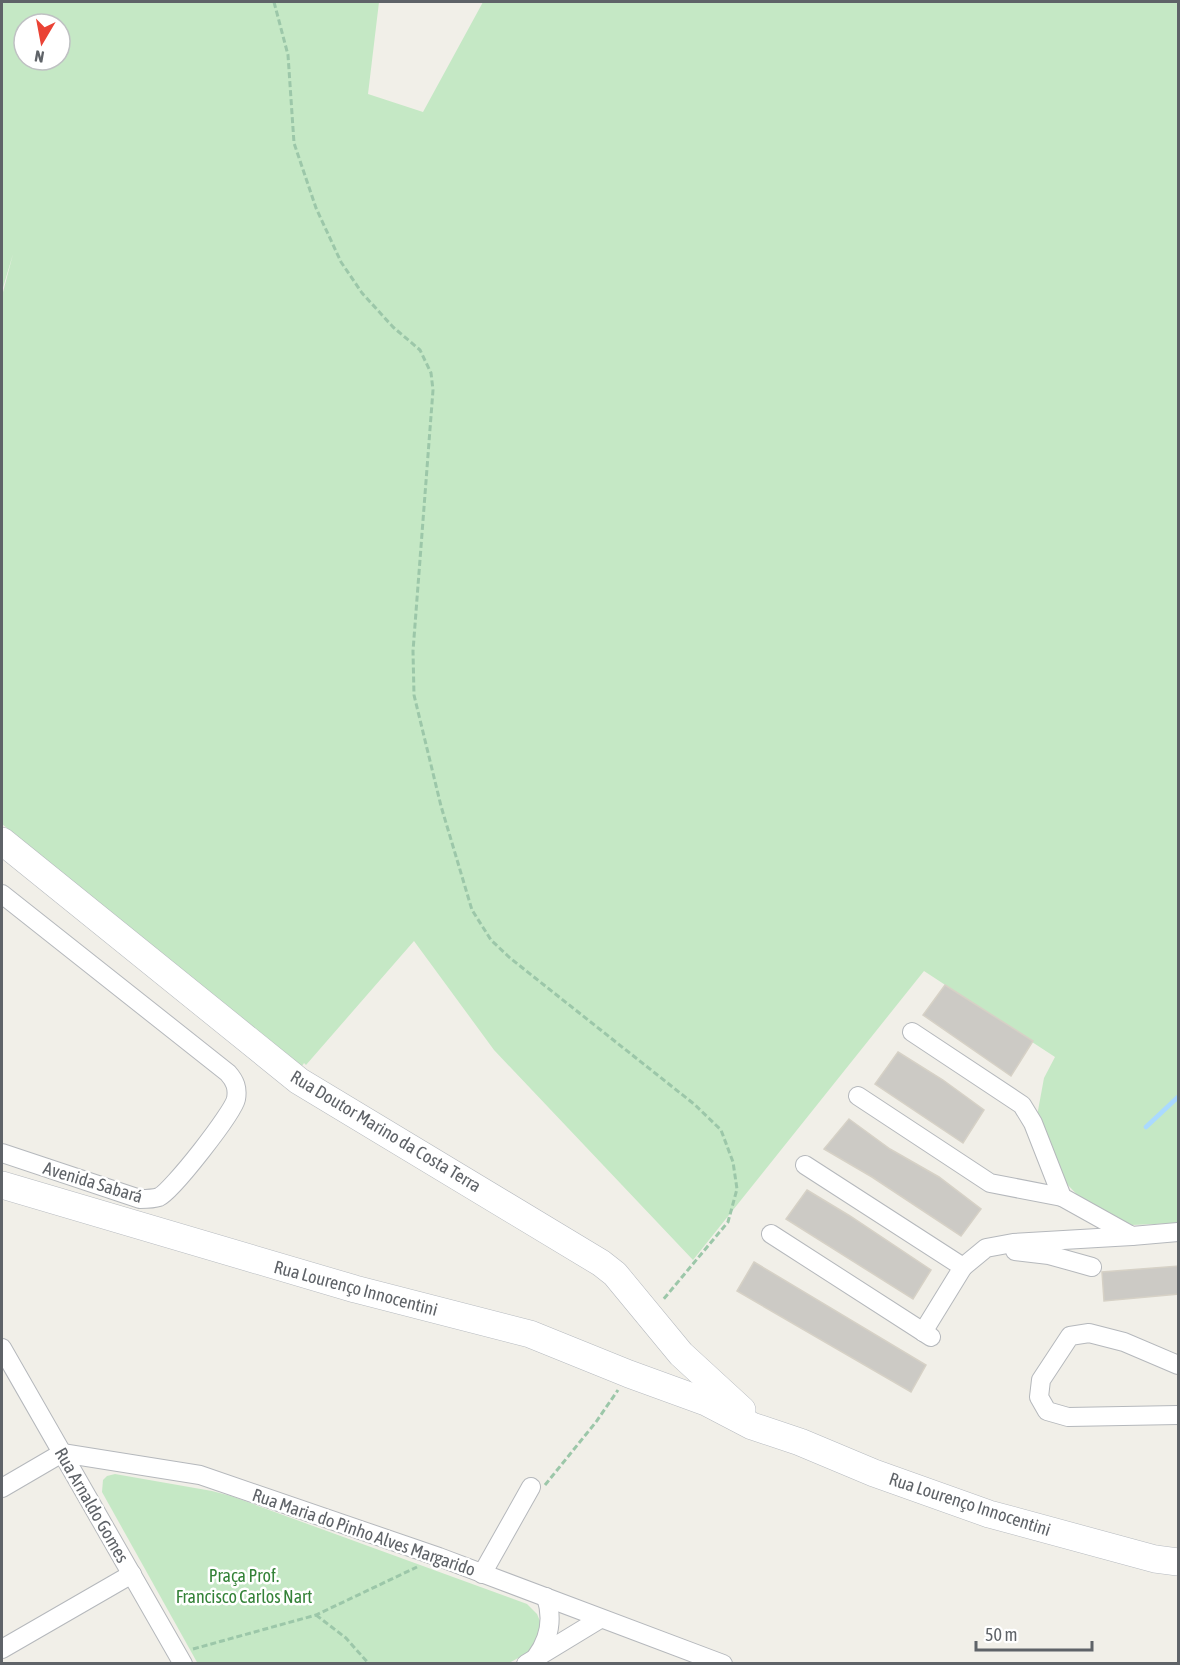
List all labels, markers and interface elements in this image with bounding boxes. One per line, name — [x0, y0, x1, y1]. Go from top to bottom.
north arrow — [12, 12, 72, 72]
text: N — [33, 47, 46, 66]
street label: Rua Doutor Marino da Costa Terra — [287, 1066, 485, 1196]
street label: Avenida Sabará — [41, 1157, 145, 1207]
street label: Rua Lourenço Innocentini — [272, 1256, 440, 1320]
street label: Rua Arnaldo Gomes — [51, 1444, 133, 1566]
street label: Rua Lourenço Innocentini — [887, 1468, 1053, 1540]
street label: Rua Maria do Pinho Alves Margarido — [250, 1484, 478, 1580]
park label: Praça Prof. Francisco Carlos Nart — [176, 1565, 312, 1607]
scale bar — [976, 1614, 1092, 1652]
text: 50 m — [985, 1624, 1017, 1645]

